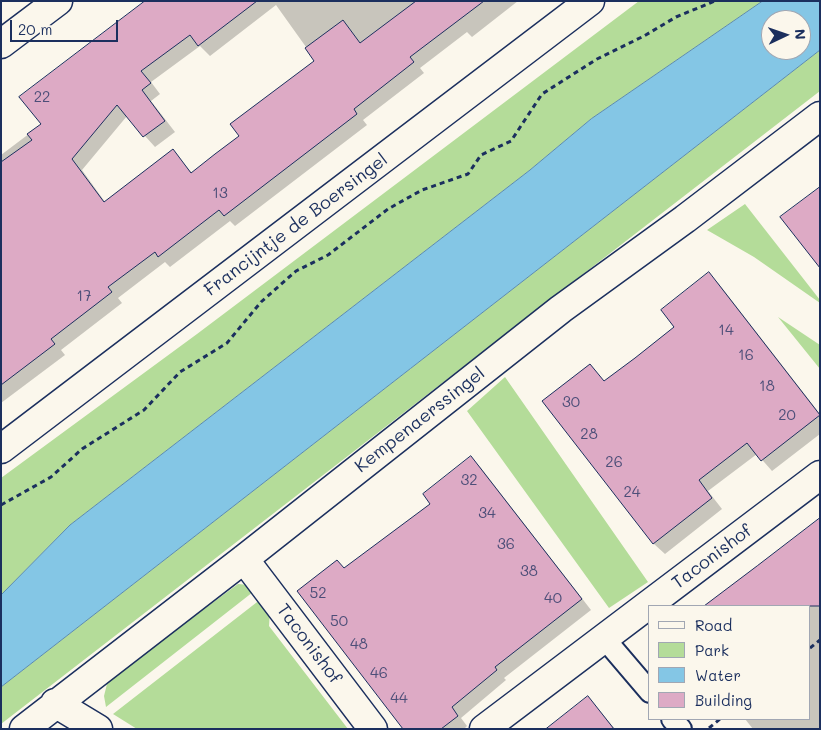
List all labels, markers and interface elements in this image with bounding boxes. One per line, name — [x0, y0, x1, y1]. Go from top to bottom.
scale bar — [12, 10, 120, 42]
north arrow — [761, 10, 811, 60]
text: 20 m — [18, 19, 52, 39]
text: N — [791, 28, 810, 40]
house number: 22 — [34, 88, 50, 106]
street label: Francijntje de Boersingel — [200, 149, 392, 301]
house number: 13 — [212, 184, 228, 202]
house number: 17 — [76, 287, 92, 305]
house number: 14 — [718, 321, 734, 339]
house number: 16 — [738, 346, 754, 364]
street label: Kempenaerssingel — [351, 363, 489, 477]
house number: 18 — [759, 377, 775, 395]
house number: 30 — [562, 393, 580, 411]
house number: 20 — [778, 406, 796, 424]
house number: 28 — [580, 425, 598, 443]
house number: 26 — [605, 453, 623, 471]
house number: 32 — [460, 471, 478, 489]
house number: 24 — [623, 483, 641, 501]
house number: 34 — [478, 504, 496, 522]
street label: Taconishof — [668, 520, 756, 594]
house number: 36 — [497, 535, 515, 553]
house number: 38 — [520, 562, 538, 580]
house number: 52 — [309, 584, 327, 602]
house number: 40 — [544, 589, 562, 607]
street label: Taconishof — [272, 600, 346, 688]
legend — [648, 605, 811, 720]
house number: 50 — [330, 612, 348, 630]
text: Road — [695, 615, 732, 635]
house number: 48 — [350, 635, 368, 653]
text: Park — [695, 640, 729, 660]
house number: 46 — [370, 664, 388, 682]
text: Water — [695, 665, 741, 685]
house number: 44 — [390, 689, 408, 707]
text: Building — [695, 690, 752, 710]

